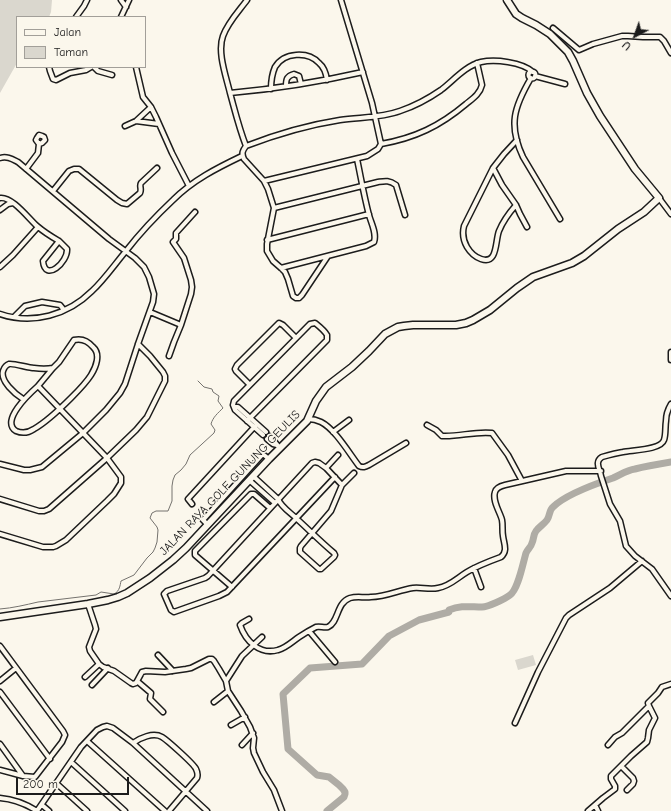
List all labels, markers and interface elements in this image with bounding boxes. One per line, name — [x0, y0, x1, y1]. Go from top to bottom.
legend — [16, 16, 146, 68]
north arrow — [615, 16, 655, 56]
text: Jalan — [54, 25, 81, 39]
text: U — [620, 38, 634, 53]
text: Taman — [54, 45, 88, 59]
street label: JALAN RAYA GOLF GUNUNG GEULIS — [157, 408, 303, 558]
scale bar — [18, 769, 131, 795]
text: 200 m — [23, 777, 58, 791]

